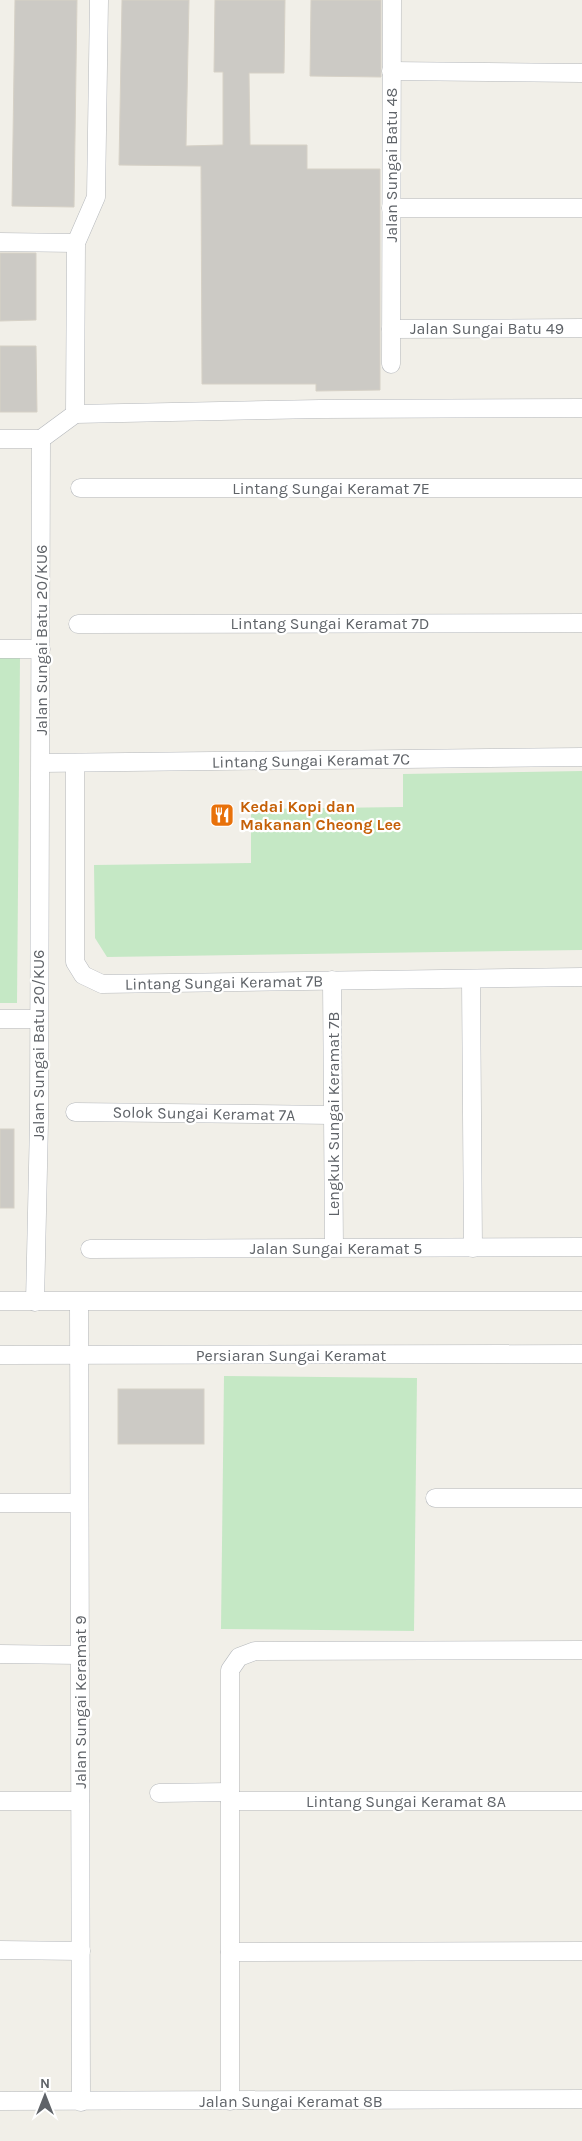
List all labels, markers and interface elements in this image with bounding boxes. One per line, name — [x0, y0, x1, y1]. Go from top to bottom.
street label: Jalan Sungai Batu 48 — [382, 88, 401, 242]
street label: Jalan Sungai Batu 49 — [410, 319, 564, 338]
street label: Lintang Sungai Keramat 7E — [232, 479, 430, 498]
street label: Jalan Sungai Batu 20/KU6 — [32, 545, 51, 735]
street label: Lintang Sungai Keramat 7D — [231, 614, 429, 633]
street label: Lintang Sungai Keramat 7C — [212, 749, 410, 772]
place label: Kedai Kopi dan Makanan Cheong Lee — [240, 797, 401, 834]
restaurant icon: Kedai Kopi dan Makanan Cheong Lee — [209, 802, 235, 828]
street label: Jalan Sungai Batu 20/KU6 — [29, 950, 48, 1140]
street label: Lintang Sungai Keramat 7B — [125, 971, 323, 994]
street label: Lengkuk Sungai Keramat 7B — [324, 1012, 343, 1216]
street label: Solok Sungai Keramat 7A — [112, 1102, 295, 1125]
street label: Jalan Sungai Keramat 5 — [250, 1239, 422, 1258]
street label: Persiaran Sungai Keramat — [196, 1346, 386, 1365]
street label: Jalan Sungai Keramat 9 — [71, 1616, 90, 1788]
street label: Lintang Sungai Keramat 8A — [306, 1792, 506, 1811]
north arrow — [20, 2071, 70, 2121]
text: N — [40, 2075, 50, 2092]
street label: Jalan Sungai Keramat 8B — [199, 2092, 383, 2111]

